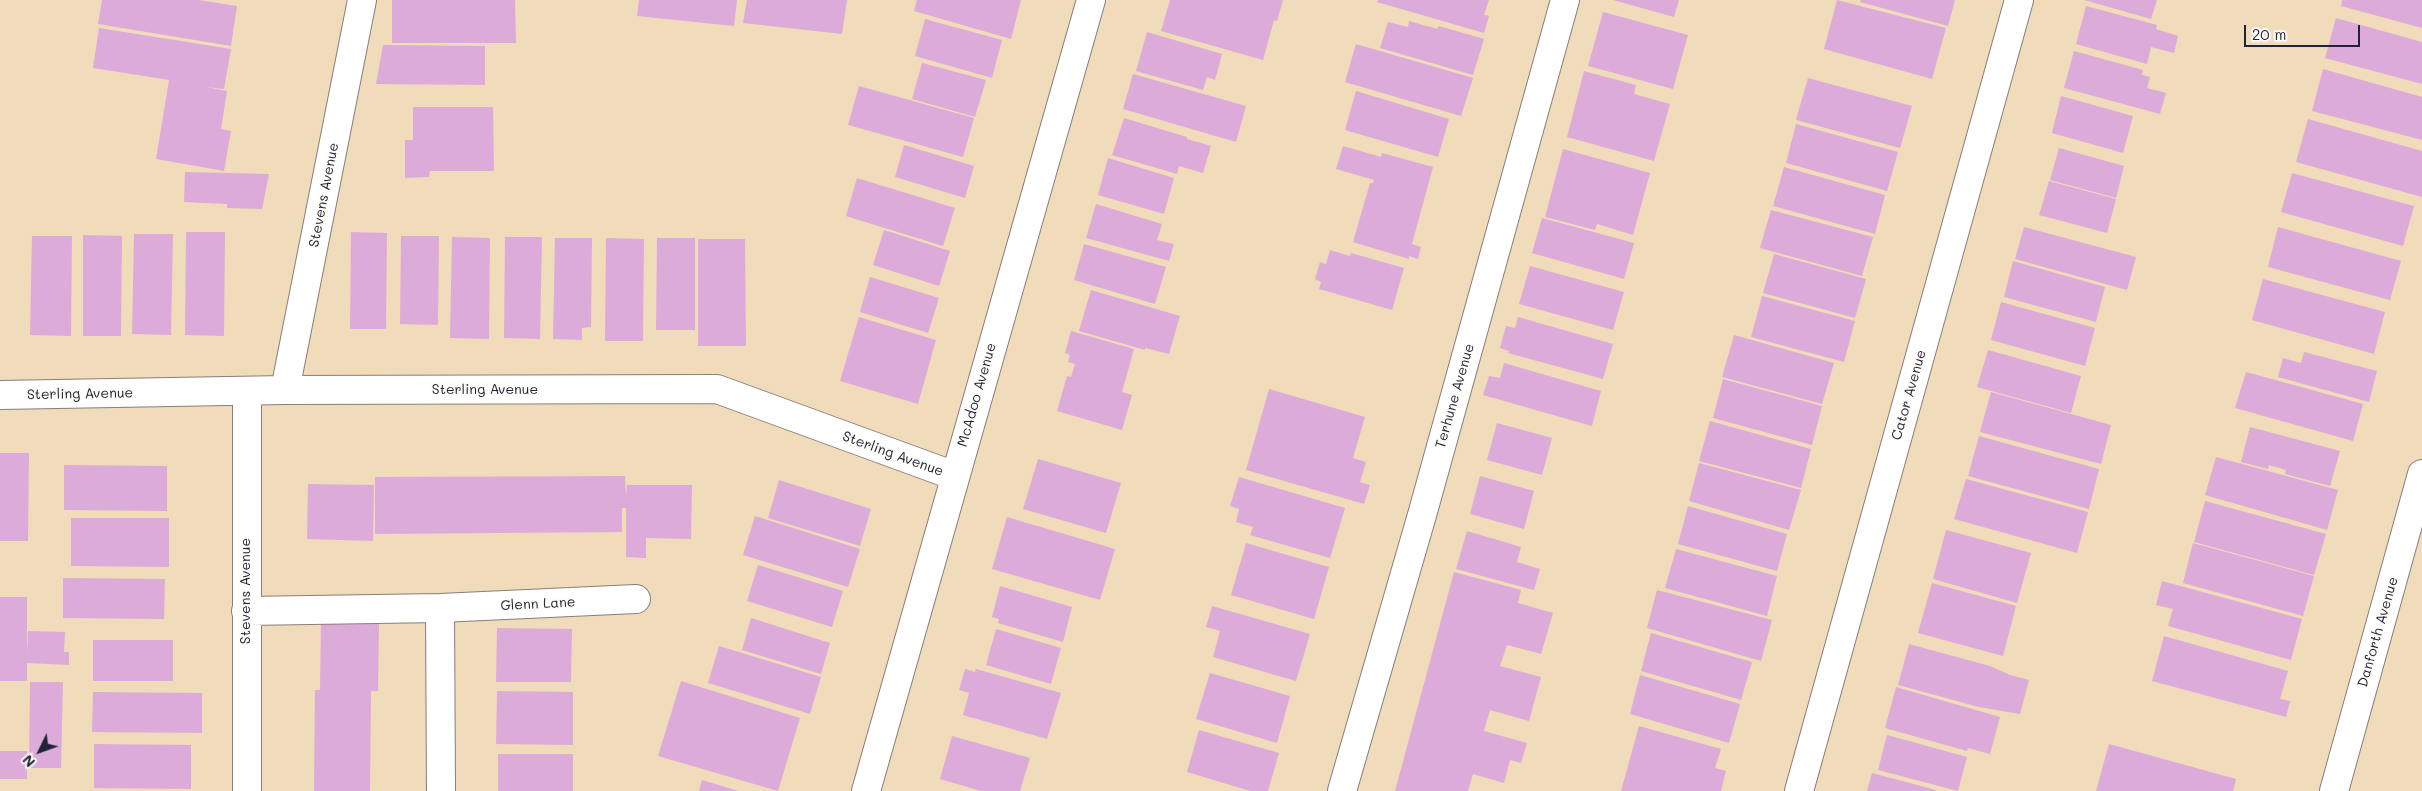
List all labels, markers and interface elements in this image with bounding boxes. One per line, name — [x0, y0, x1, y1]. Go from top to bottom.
scale bar — [2247, 15, 2363, 47]
text: 20 m — [2252, 24, 2286, 44]
street label: Stevens Avenue — [306, 141, 342, 249]
street label: McAdoo Avenue — [954, 341, 1000, 449]
street label: Terhune Avenue — [1432, 342, 1478, 450]
street label: Cator Avenue — [1888, 348, 1930, 442]
street label: Sterling Avenue — [432, 382, 538, 398]
street label: Sterling Avenue — [27, 385, 133, 403]
street label: Sterling Avenue — [840, 428, 946, 480]
street label: Stevens Avenue — [238, 538, 254, 644]
street label: Danforth Avenue — [2354, 575, 2402, 689]
street label: Glenn Lane — [500, 594, 576, 614]
north arrow — [15, 726, 65, 776]
text: N — [18, 751, 39, 772]

